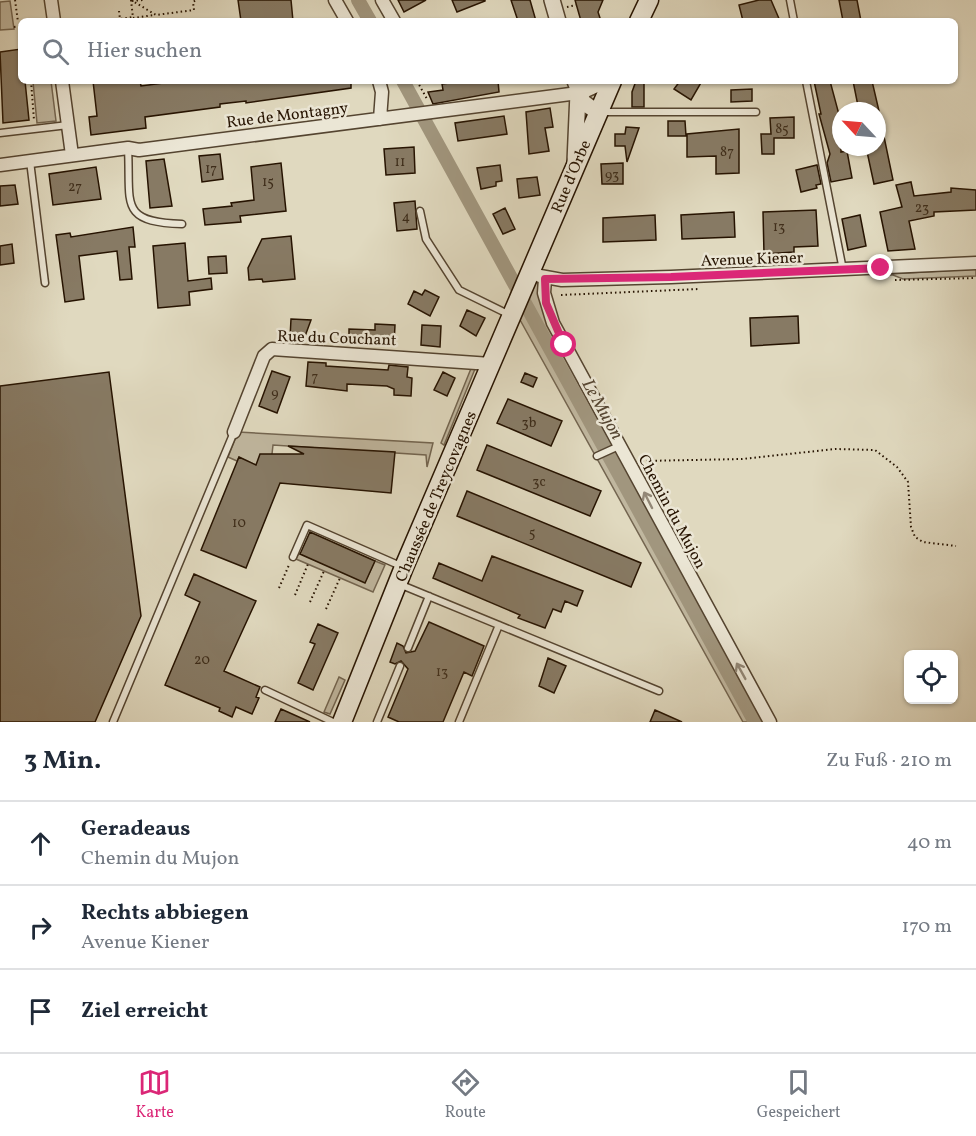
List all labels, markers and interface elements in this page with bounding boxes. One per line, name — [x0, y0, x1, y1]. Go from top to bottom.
search box — [18, 18, 958, 84]
icon: search — [39, 35, 72, 68]
text: Hier suchen — [87, 36, 202, 67]
street label: Rue de Montagny — [225, 98, 350, 134]
north arrow — [832, 102, 886, 156]
house number: 85 — [775, 120, 789, 139]
street label: Rue d'Orbe — [547, 137, 597, 217]
house number: 87 — [720, 143, 734, 162]
house number: 11 — [395, 153, 405, 172]
house number: 17 — [205, 160, 217, 179]
house number: 93 — [605, 166, 619, 185]
house number: 15 — [262, 173, 274, 192]
house number: 27 — [68, 178, 82, 197]
house number: 23 — [915, 199, 929, 218]
house number: 4 — [402, 208, 410, 227]
house number: 13 — [773, 218, 785, 237]
street label: Avenue Kiener — [700, 247, 804, 273]
route end — [867, 254, 893, 280]
street label: Rue du Couchant — [277, 326, 397, 352]
route start — [550, 331, 576, 357]
house number: 7 — [312, 368, 319, 387]
water label: Le Mujon — [575, 375, 629, 445]
house number: 9 — [271, 384, 279, 403]
street label: Chaussée de Treycovagnes — [391, 408, 483, 586]
house number: 3b — [522, 414, 537, 433]
street label: Chemin du Mujon — [632, 451, 711, 573]
house number: 3c — [532, 473, 546, 492]
one-way arrow — [641, 491, 653, 509]
house number: 10 — [232, 514, 246, 533]
house number: 5 — [529, 524, 535, 543]
map controls — [904, 650, 958, 704]
button: locate — [904, 650, 958, 704]
house number: 20 — [194, 651, 210, 670]
house number: 13 — [436, 663, 448, 682]
one-way arrow — [735, 663, 747, 680]
text: 3 Min. — [24, 743, 101, 779]
text: Zu Fuß · 210 m — [826, 747, 952, 775]
text: Geradeaus — [81, 814, 191, 845]
icon: ahead — [24, 827, 57, 860]
text: 40 m — [907, 829, 952, 857]
text: Chemin du Mujon — [81, 845, 239, 873]
text: Rechts abbiegen — [81, 898, 249, 929]
icon: right — [24, 911, 57, 944]
text: 170 m — [902, 913, 952, 941]
text: Avenue Kiener — [81, 929, 209, 957]
icon: arrive — [24, 995, 57, 1028]
text: Ziel erreicht — [81, 996, 208, 1027]
tab: Karte — [135, 1066, 174, 1124]
tab: Route — [445, 1066, 486, 1124]
tab: Gespeichert — [757, 1066, 841, 1124]

